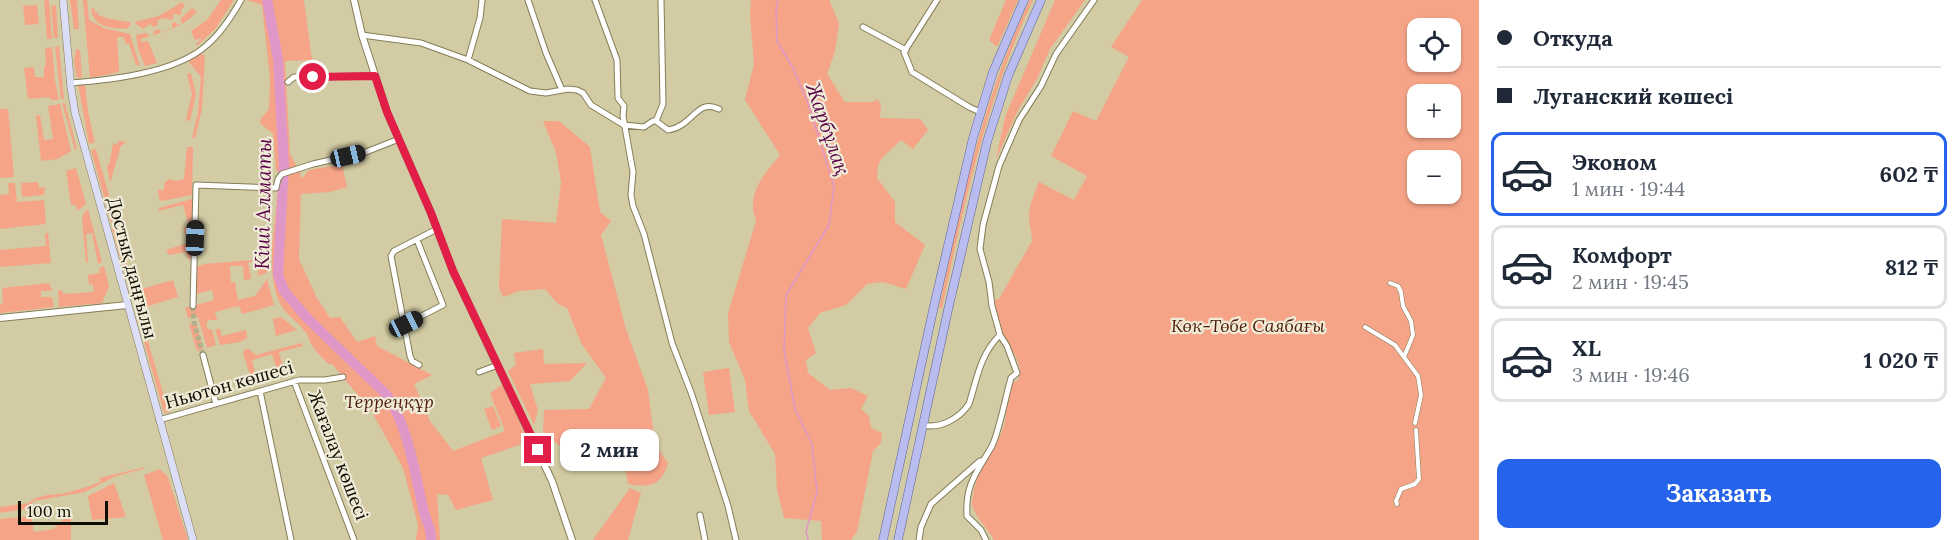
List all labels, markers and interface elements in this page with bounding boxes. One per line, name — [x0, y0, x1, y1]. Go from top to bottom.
map controls — [1407, 18, 1461, 204]
button: locate — [1407, 18, 1461, 72]
text: Откуда — [1533, 24, 1613, 52]
route start — [299, 63, 326, 90]
water label: Жарбұлақ — [801, 78, 856, 178]
text: Луганский көшесі — [1533, 82, 1733, 110]
button: + — [1407, 84, 1461, 138]
water label: Кіші Алматы — [249, 137, 276, 270]
car — [328, 143, 368, 169]
icon: car — [1500, 147, 1554, 201]
text: Эконом — [1572, 148, 1657, 176]
button: − — [1407, 150, 1461, 204]
text: 602 ₸ — [1880, 160, 1938, 188]
text: 1 мин · 19:44 — [1572, 176, 1685, 201]
street label: Достық даңғылы — [102, 194, 163, 342]
car — [185, 220, 205, 256]
icon: car — [1500, 240, 1554, 294]
text: Комфорт — [1572, 241, 1672, 269]
text: 812 ₸ — [1885, 253, 1938, 281]
text: 2 мин · 19:45 — [1572, 269, 1689, 294]
car — [386, 308, 426, 340]
park label: Көк-Төбе Саябағы — [1171, 314, 1325, 337]
icon: car — [1500, 333, 1554, 387]
text: XL — [1572, 334, 1601, 362]
text: 1 020 ₸ — [1863, 346, 1938, 374]
street label: Ньютон көшесі — [162, 355, 296, 414]
text: 3 мин · 19:46 — [1572, 362, 1690, 387]
street label: Жағалау көшесі — [303, 387, 374, 523]
park label: Терреңқұр — [344, 390, 434, 413]
callout: 2 мин — [559, 429, 658, 471]
route end — [524, 436, 551, 463]
text: 2 мин — [580, 437, 639, 462]
button: Заказать — [1497, 459, 1941, 528]
scale bar — [18, 498, 108, 526]
text: 100 m — [27, 501, 71, 521]

